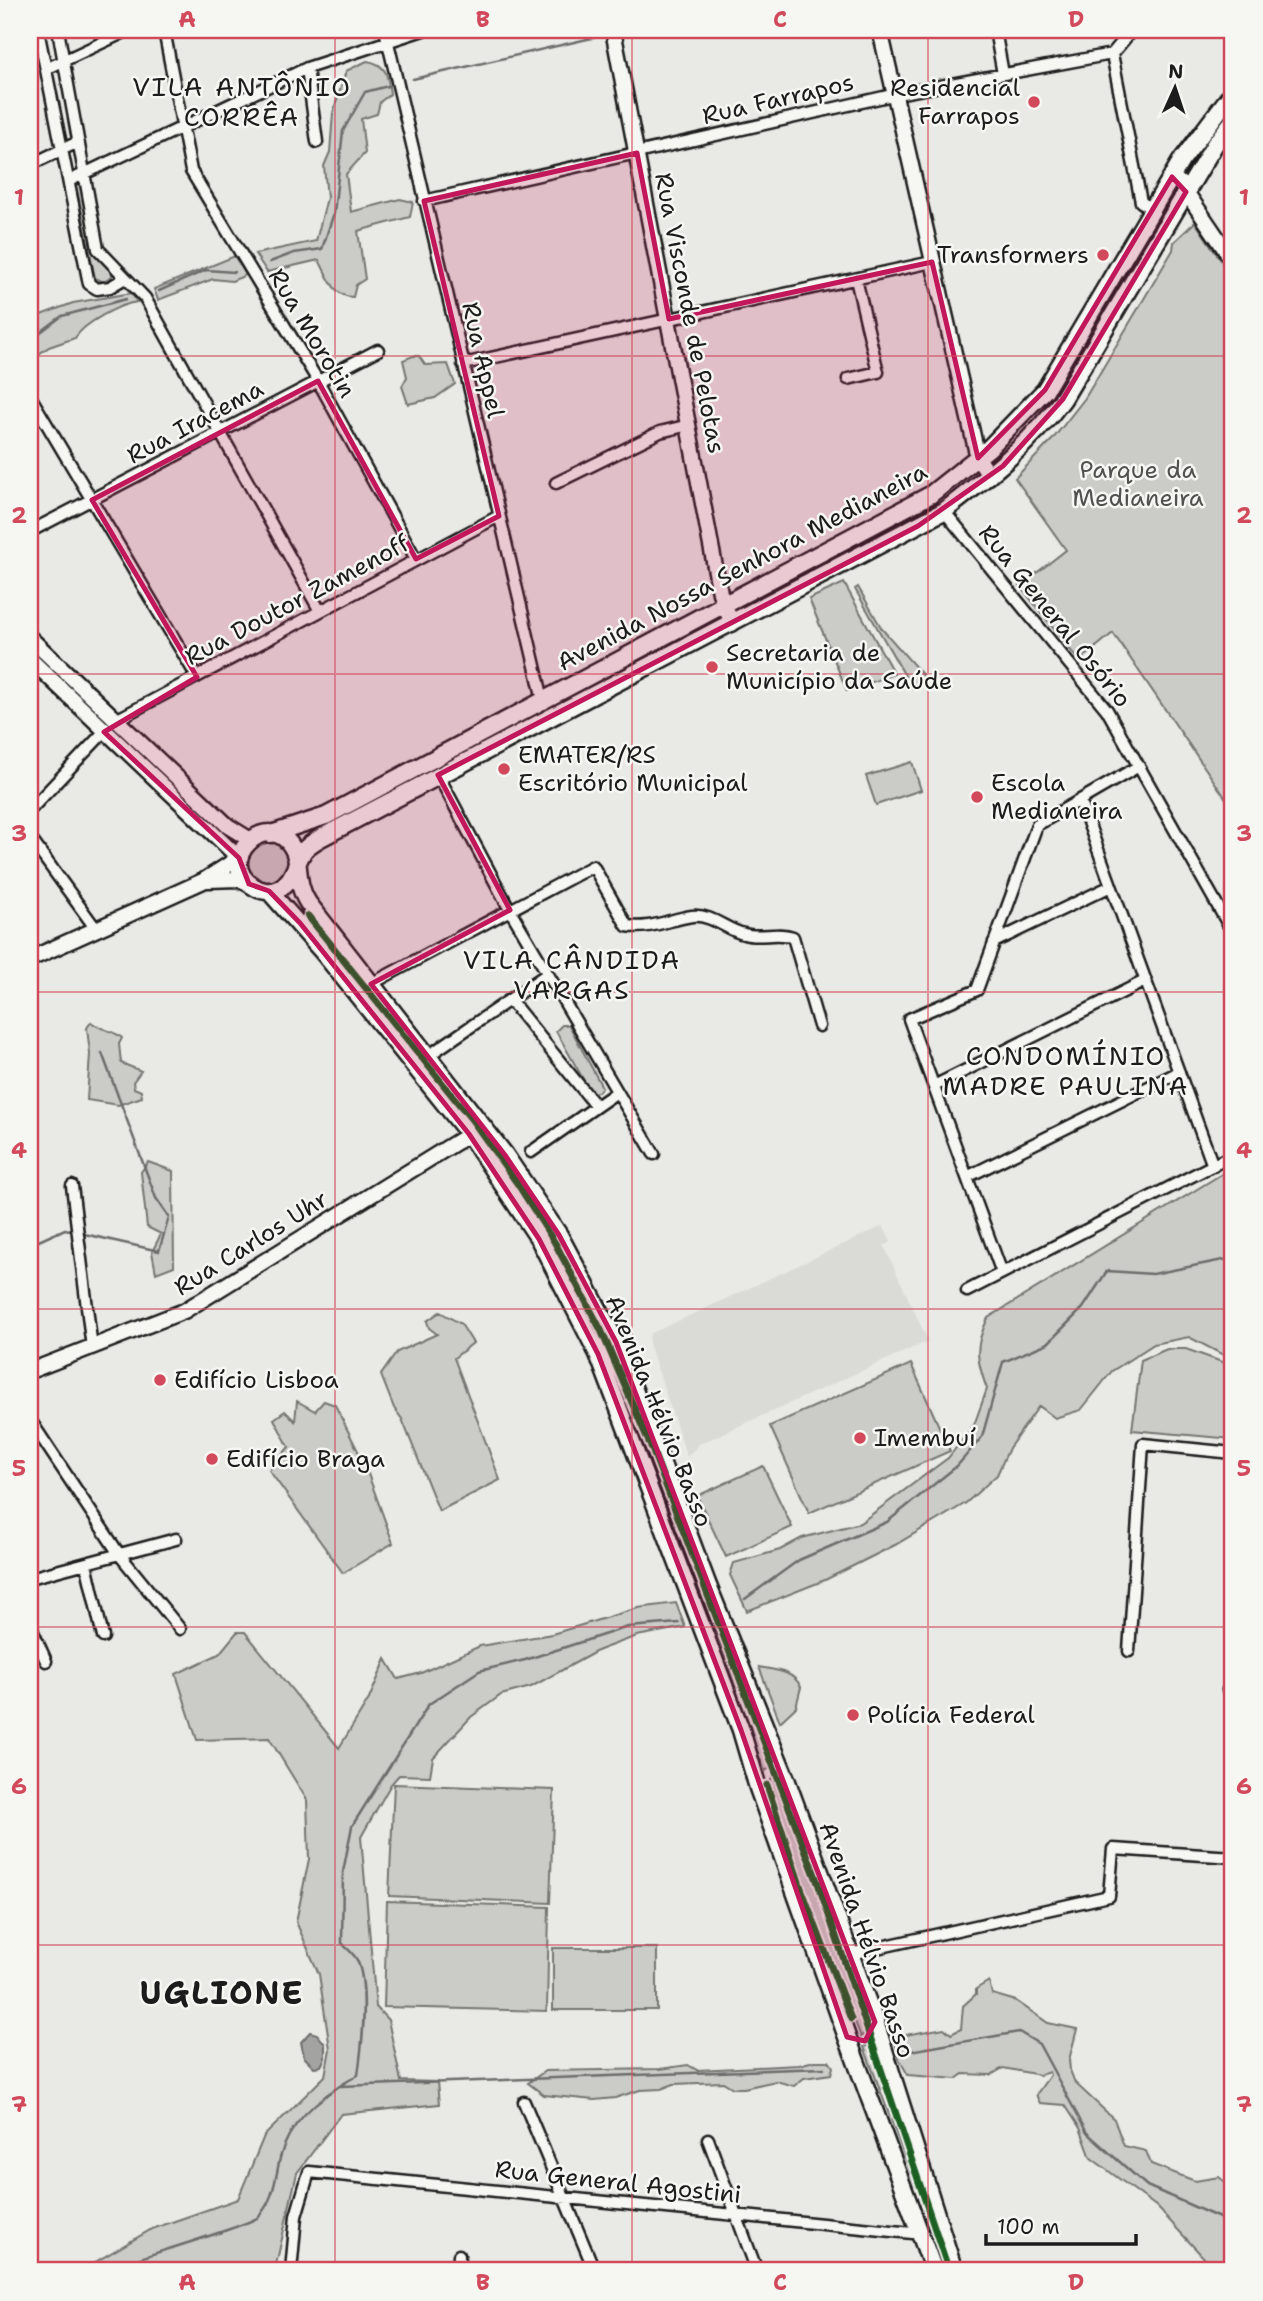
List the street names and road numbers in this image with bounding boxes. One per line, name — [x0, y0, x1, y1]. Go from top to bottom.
street label: Rua Farrapos — [699, 66, 857, 132]
street label: Rua Visconde de Pelotas — [647, 170, 733, 456]
street label: Rua Morotin — [261, 262, 363, 404]
street label: Rua Appel — [454, 299, 512, 422]
street label: Rua Iracema — [121, 373, 269, 471]
street label: Avenida Nossa Senhora Medianeira — [551, 456, 933, 678]
street label: Rua General Osório — [971, 518, 1139, 714]
street label: Rua Doutor Zamenoff — [179, 527, 416, 673]
street label: Rua Carlos Uhr — [168, 1183, 334, 1303]
street label: Avenida Hélvio Basso — [598, 1290, 720, 1532]
street label: Avenida Hélvio Basso — [812, 1818, 922, 2062]
street label: Rua General Agostini — [493, 2153, 743, 2211]

